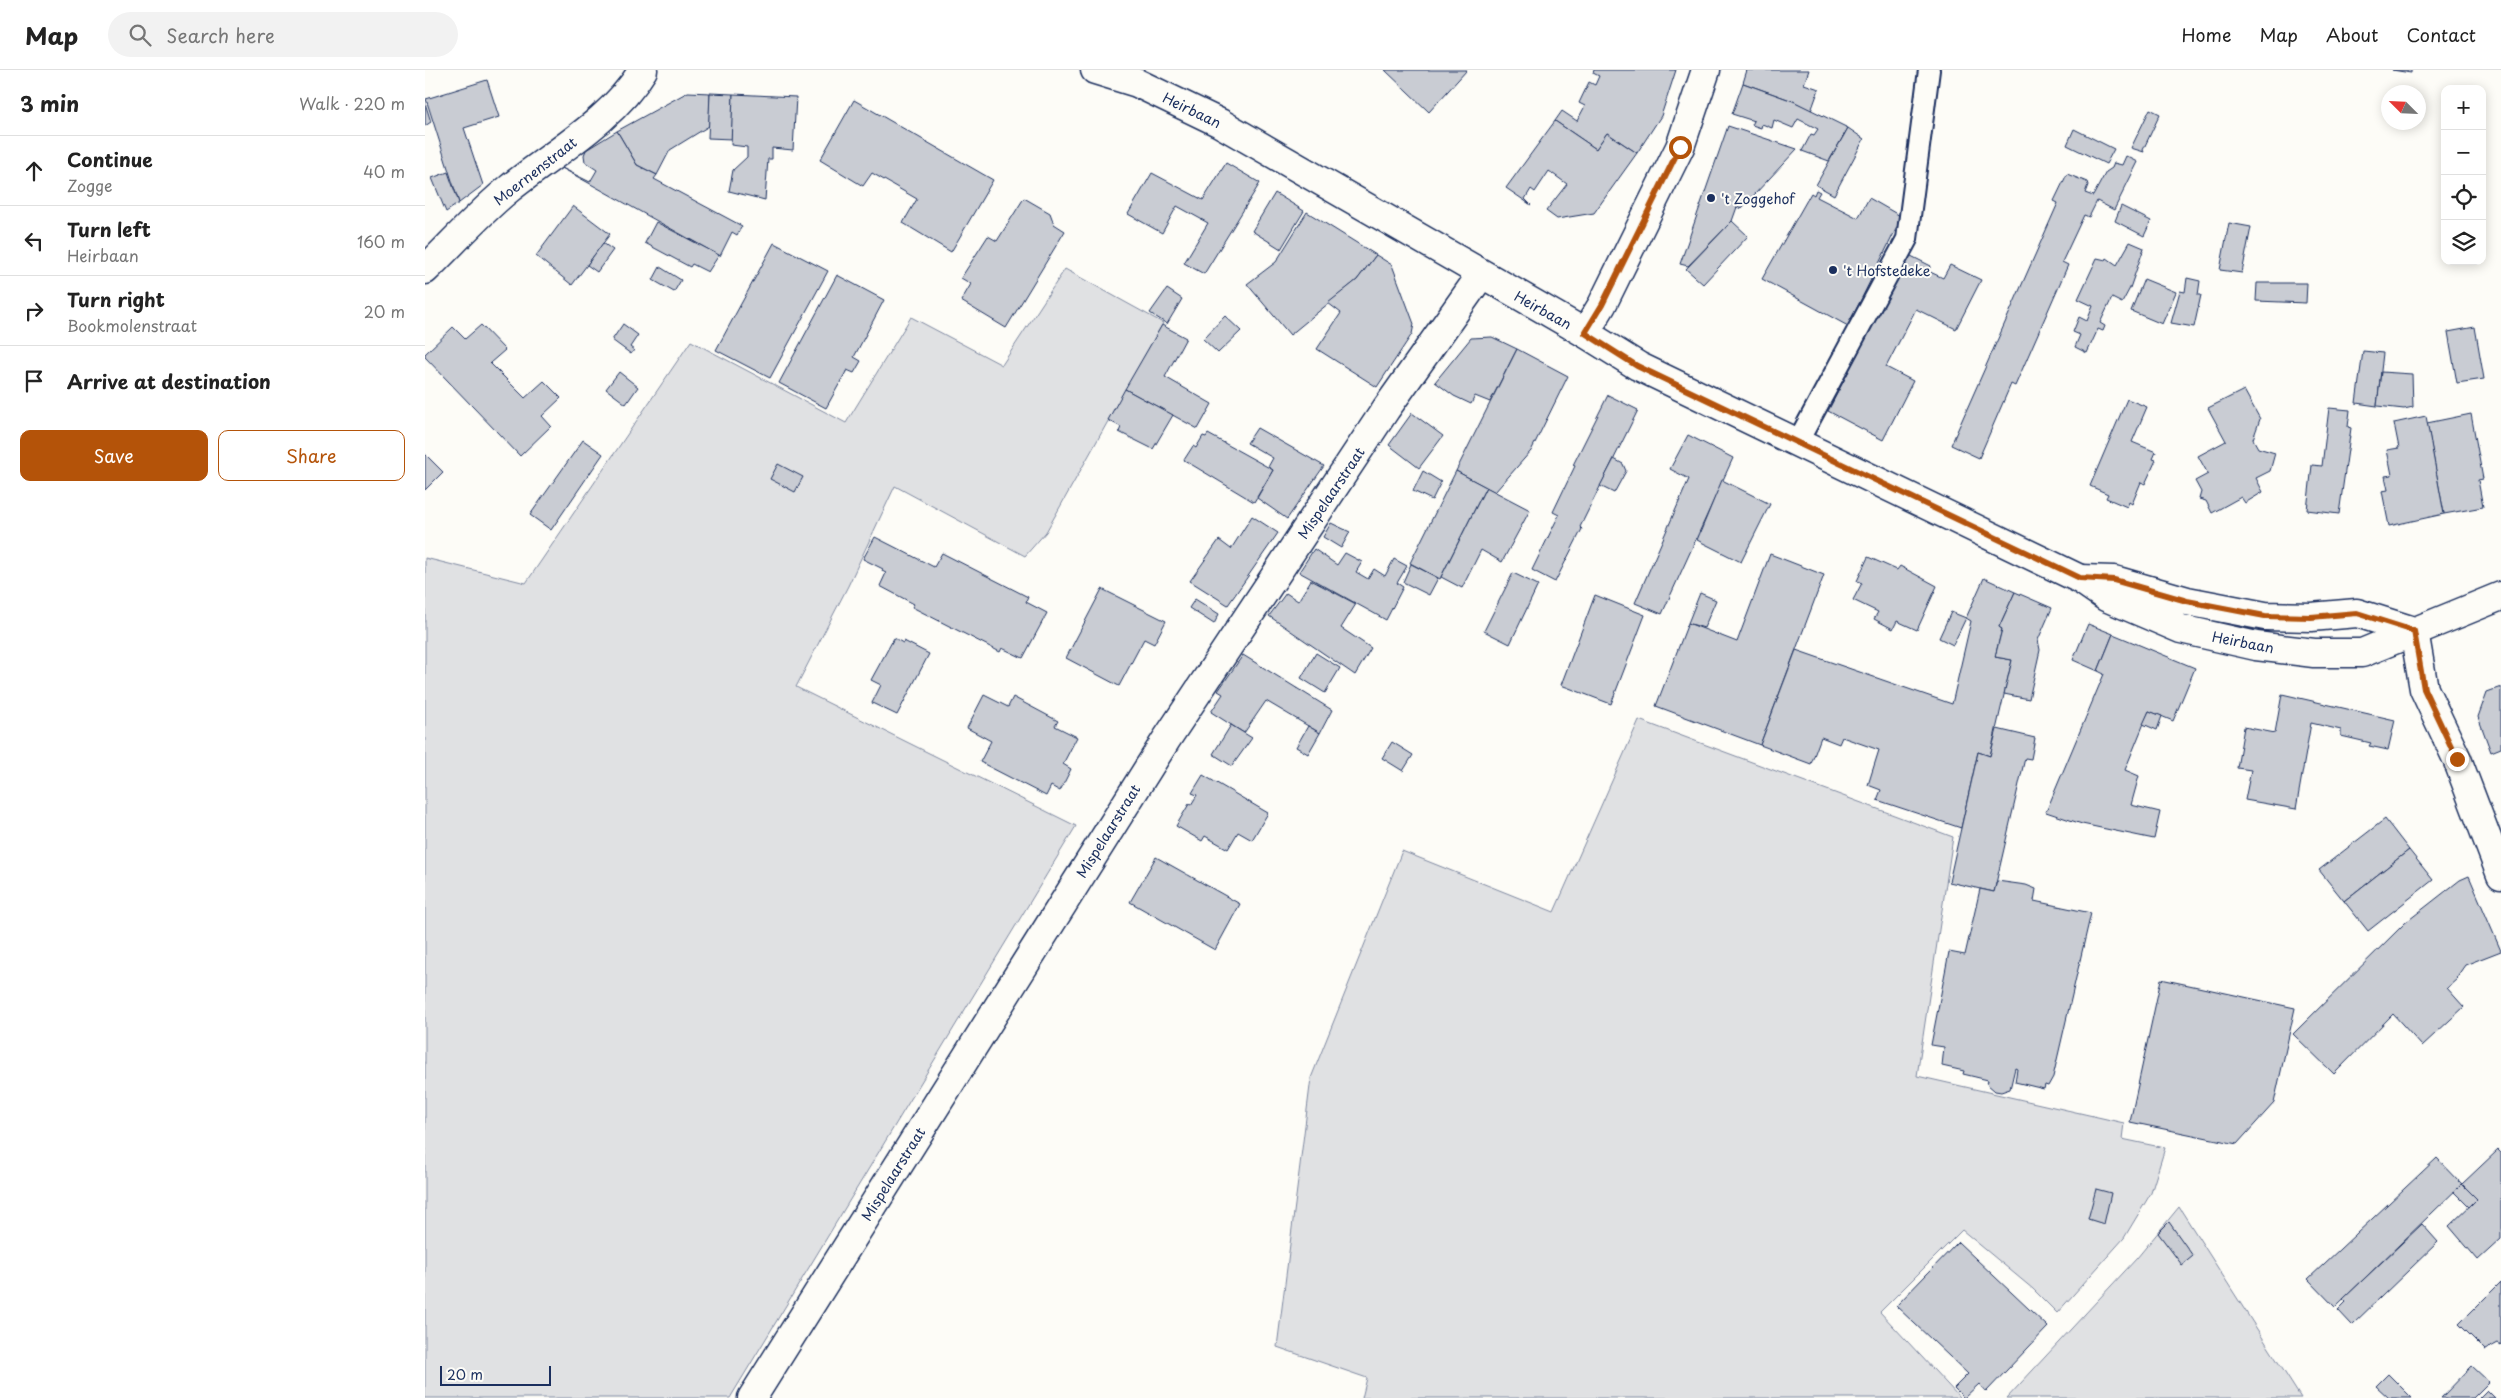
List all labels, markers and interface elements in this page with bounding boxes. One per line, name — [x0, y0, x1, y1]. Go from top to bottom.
search box — [108, 12, 458, 57]
text: Map — [25, 17, 78, 53]
icon: search — [126, 21, 154, 49]
text: Search here — [166, 21, 275, 49]
text: Home — [2181, 21, 2231, 48]
text: Map — [2259, 21, 2298, 48]
text: About — [2326, 21, 2378, 48]
text: Contact — [2406, 21, 2476, 48]
north arrow — [2381, 85, 2426, 130]
map controls — [2441, 85, 2486, 265]
button: + — [2441, 85, 2486, 130]
text: 3 min — [20, 87, 79, 119]
street label: Heirbaan — [1159, 87, 1225, 133]
text: Walk · 220 m — [299, 91, 405, 115]
button: − — [2441, 130, 2486, 175]
street label: Moernenstraat — [489, 132, 581, 210]
route start — [1669, 136, 1692, 159]
text: Continue — [67, 145, 153, 173]
icon: ahead — [20, 157, 48, 185]
text: 40 m — [363, 159, 405, 183]
text: Zogge — [67, 173, 113, 197]
button: locate — [2441, 175, 2486, 220]
place label: 't Zoggehof — [1721, 188, 1796, 209]
marker: 't Zoggehof — [1705, 192, 1717, 204]
text: Turn left — [67, 215, 151, 243]
button: layers — [2441, 220, 2486, 265]
icon: left — [20, 227, 48, 255]
text: 160 m — [357, 229, 405, 253]
text: Heirbaan — [67, 243, 139, 267]
place label: 't Hofstedeke — [1843, 260, 1931, 281]
marker: 't Hofstedeke — [1827, 264, 1839, 276]
text: Turn right — [67, 285, 165, 313]
street label: Heirbaan — [1511, 286, 1575, 334]
icon: right — [20, 297, 48, 325]
text: 20 m — [364, 299, 405, 323]
text: Bookmolenstraat — [67, 313, 197, 337]
icon: arrive — [20, 367, 48, 395]
text: Arrive at destination — [67, 367, 271, 395]
button: Save — [20, 430, 208, 481]
button: Share — [218, 430, 405, 481]
street label: Mispelaarstraat — [1292, 443, 1370, 543]
street label: Heirbaan — [2210, 626, 2276, 658]
route end — [2446, 748, 2469, 771]
street label: Mispelaarstraat — [1071, 780, 1145, 882]
street label: Mispelaarstraat — [856, 1123, 930, 1225]
scale bar — [440, 1363, 551, 1386]
text: 20 m — [447, 1364, 483, 1385]

